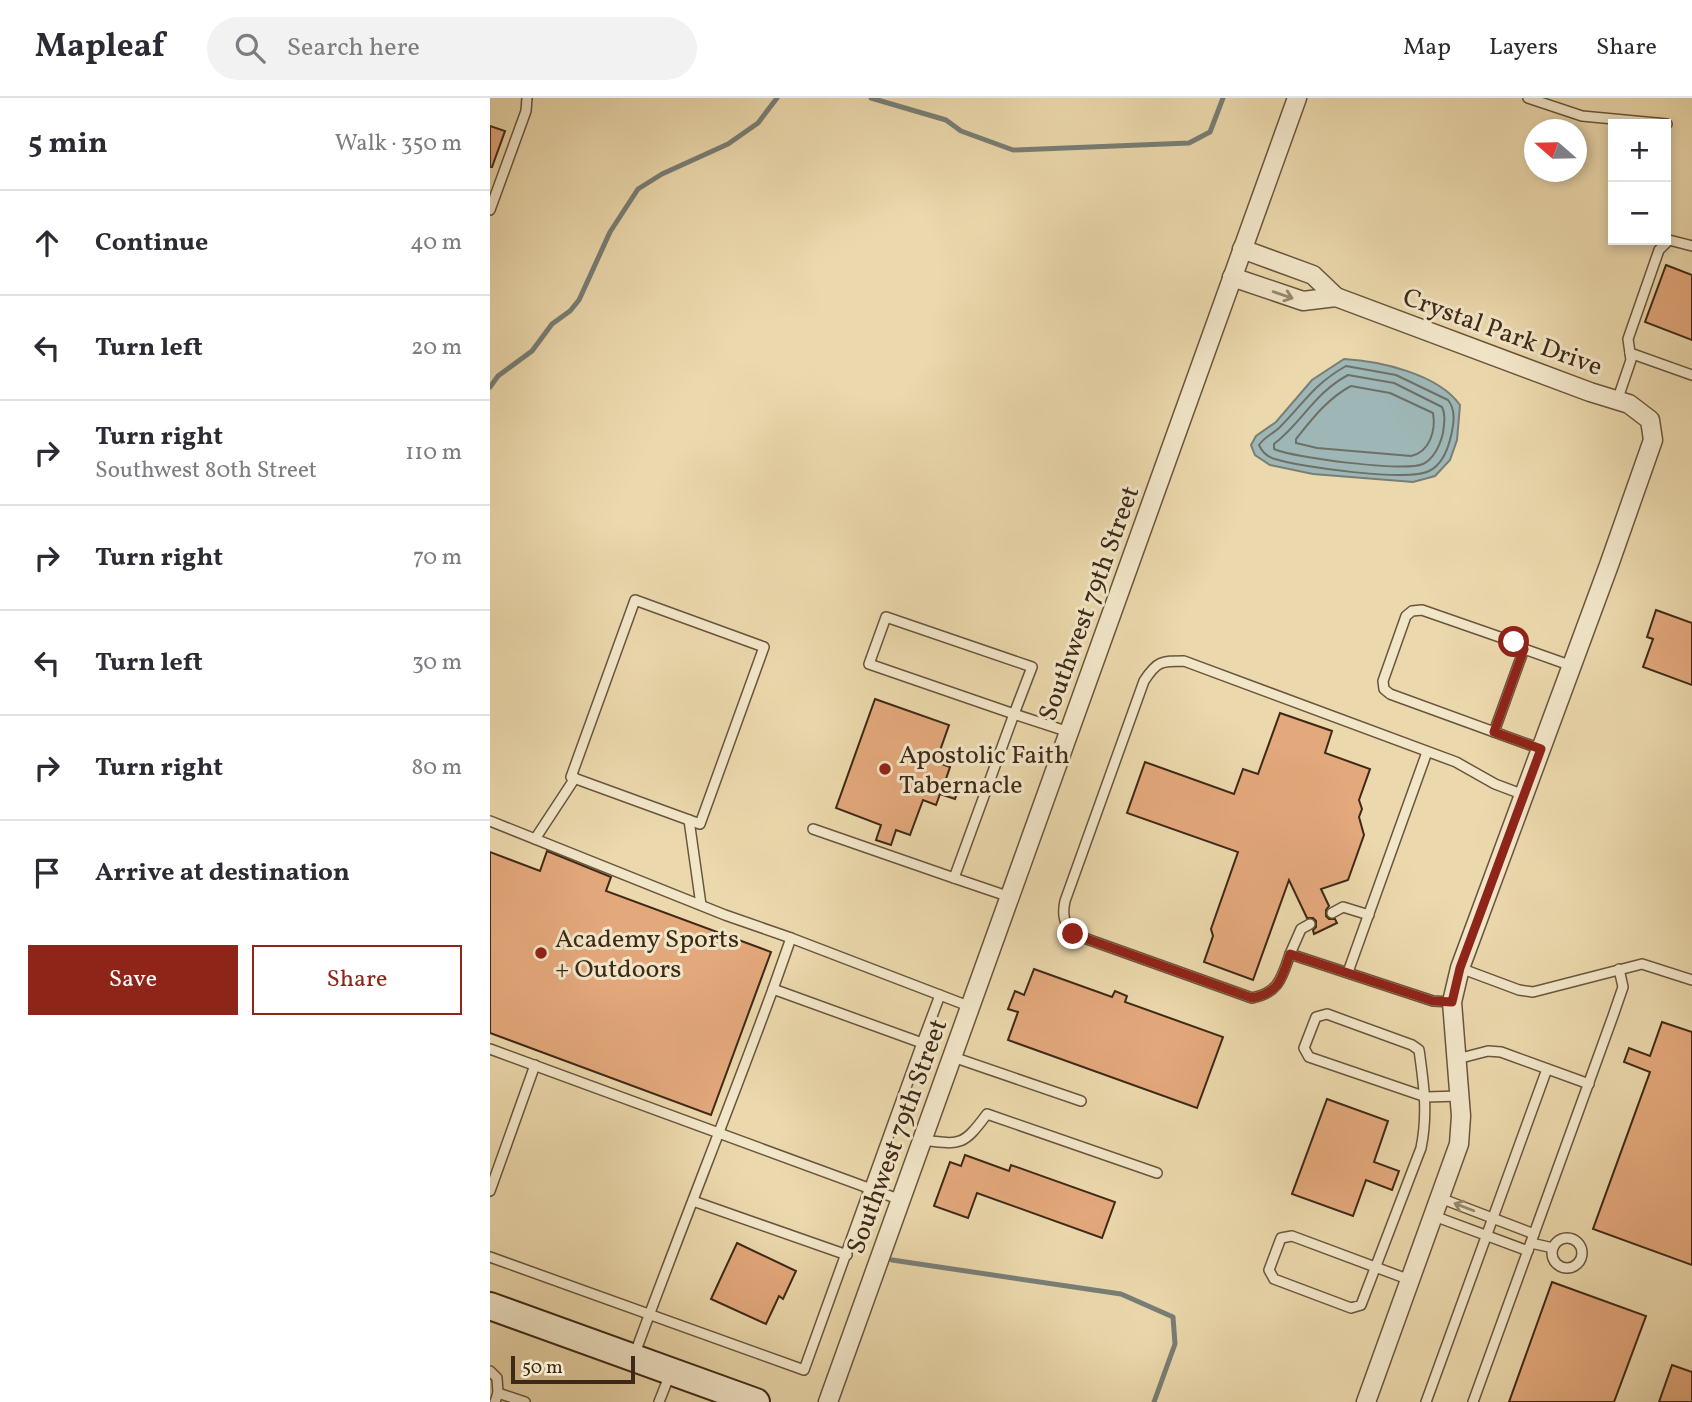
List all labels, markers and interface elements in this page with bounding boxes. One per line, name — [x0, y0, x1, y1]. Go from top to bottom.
search box — [207, 17, 697, 80]
text: Mapleaf — [35, 25, 165, 71]
icon: search — [231, 29, 269, 67]
text: Search here — [287, 30, 420, 66]
text: Map — [1403, 31, 1451, 65]
text: Layers — [1489, 31, 1558, 65]
text: Share — [1596, 31, 1657, 65]
north arrow — [1524, 119, 1587, 182]
map controls — [1608, 119, 1671, 245]
button: + — [1608, 119, 1671, 182]
text: 5 min — [28, 123, 108, 165]
text: Walk · 350 m — [335, 128, 462, 160]
button: − — [1608, 182, 1671, 245]
icon: ahead — [28, 224, 66, 262]
text: Continue — [95, 225, 208, 261]
text: 40 m — [410, 227, 462, 259]
street label: Crystal Park Drive — [1398, 280, 1607, 386]
one-way arrow — [1272, 290, 1294, 302]
icon: left — [28, 329, 66, 367]
text: Turn left — [95, 330, 203, 366]
text: 20 m — [411, 332, 462, 364]
text: Turn right — [95, 419, 223, 455]
icon: right — [28, 434, 66, 472]
text: 110 m — [405, 437, 462, 469]
text: Southwest 80th Street — [95, 455, 317, 487]
street label: Southwest 79th Street — [1031, 481, 1149, 726]
icon: right — [28, 539, 66, 577]
text: Turn right — [95, 540, 223, 576]
text: 70 m — [413, 542, 462, 574]
route start — [1498, 626, 1529, 657]
icon: left — [28, 644, 66, 682]
text: Turn left — [95, 645, 203, 681]
text: 30 m — [412, 647, 462, 679]
place label: Apostolic Faith Tabernacle — [899, 738, 1070, 804]
icon: right — [28, 749, 66, 787]
text: Turn right — [95, 750, 223, 786]
text: 80 m — [412, 752, 462, 784]
marker: Apostolic Faith Tabernacle — [877, 761, 893, 777]
icon: arrive — [28, 854, 66, 892]
text: Arrive at destination — [95, 855, 350, 891]
route end — [1057, 918, 1088, 949]
place label: Academy Sports + Outdoors — [555, 922, 739, 988]
button: Save — [28, 945, 238, 1015]
button: Share — [252, 945, 462, 1015]
marker: Academy Sports + Outdoors — [533, 945, 549, 961]
street label: Southwest 79th Street — [839, 1014, 957, 1259]
one-way arrow — [1454, 1200, 1476, 1213]
scale bar — [511, 1353, 635, 1385]
text: 50 m — [522, 1355, 563, 1381]

